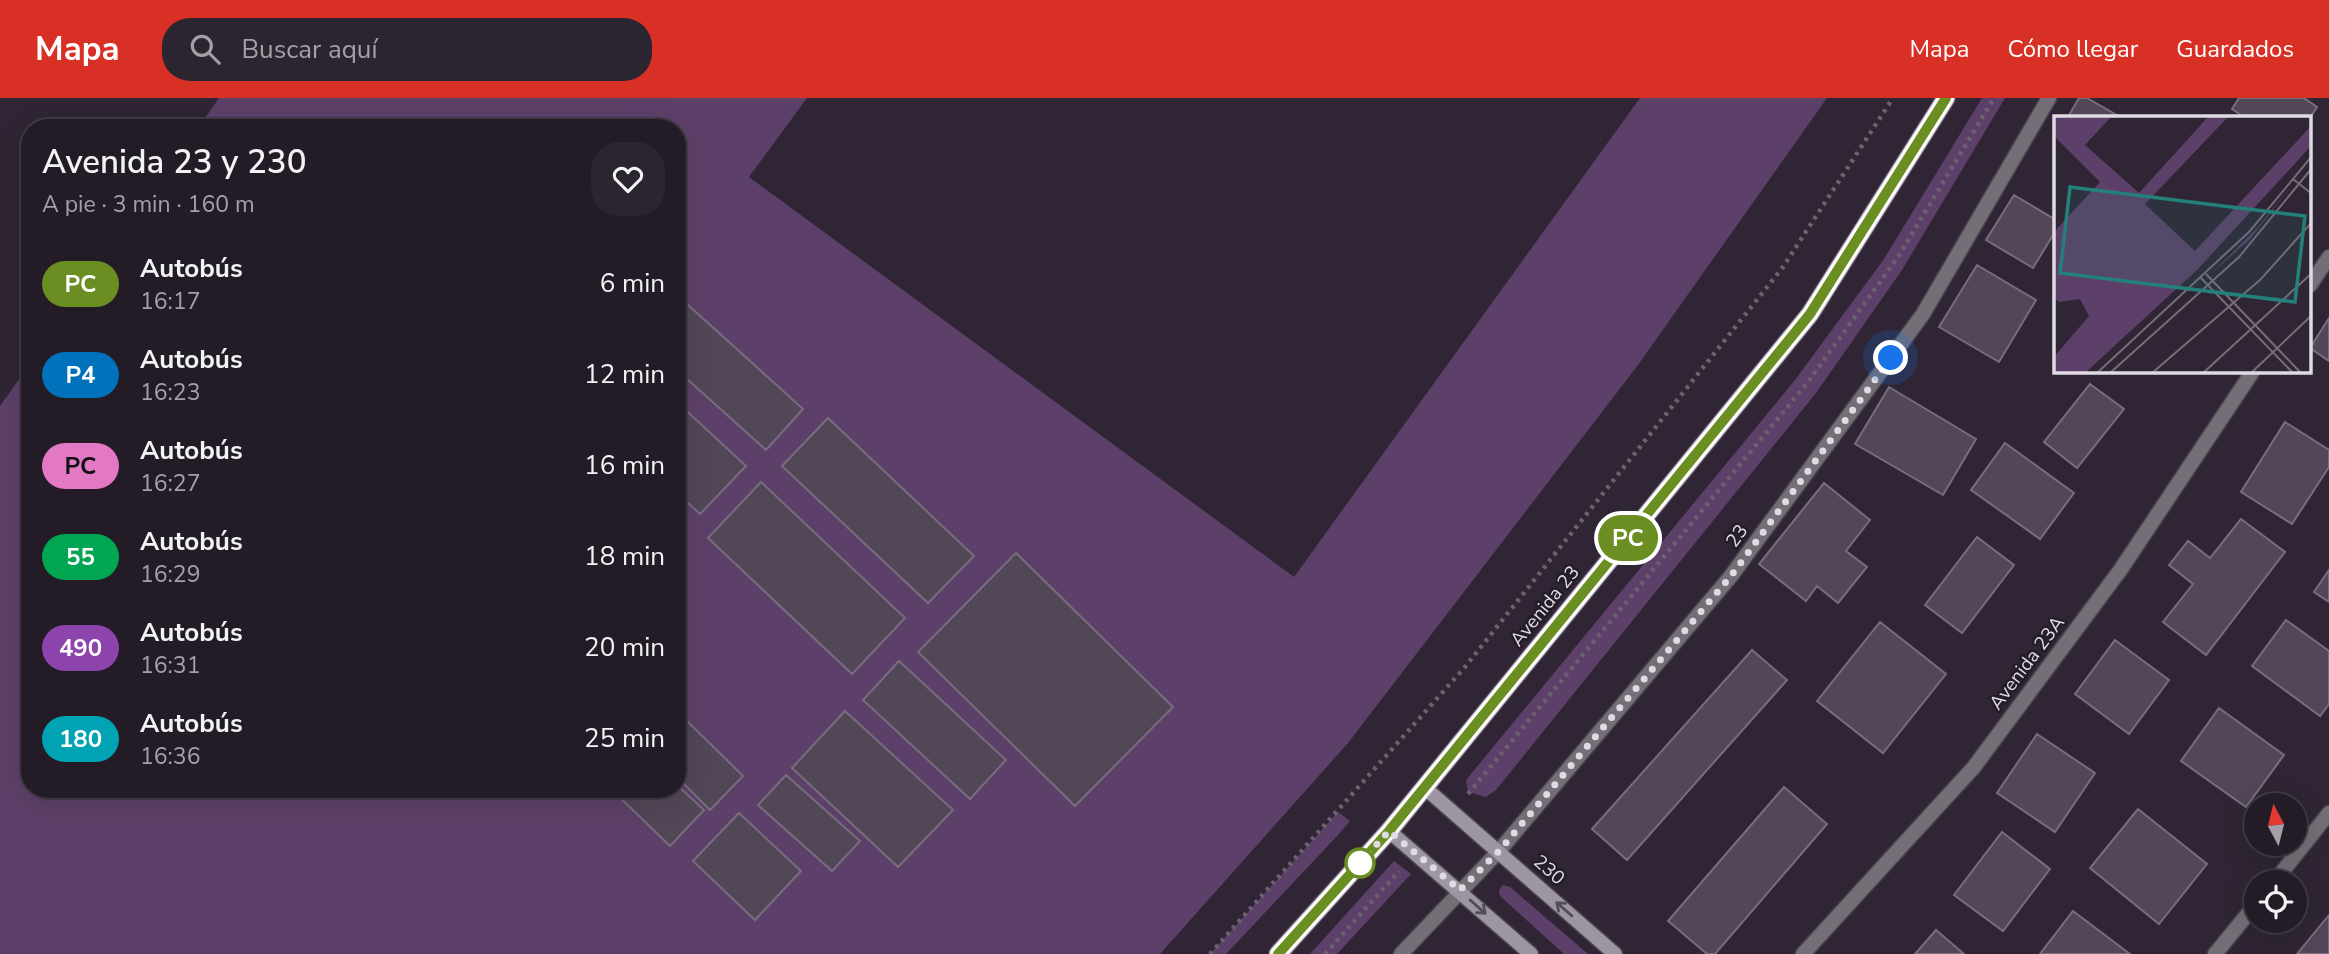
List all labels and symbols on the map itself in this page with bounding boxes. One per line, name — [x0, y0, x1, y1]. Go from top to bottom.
inset map — [2054, 116, 2312, 373]
your location — [1873, 340, 1908, 375]
line badge: PC — [1596, 515, 1660, 561]
street label: 23 — [1720, 519, 1754, 553]
street label: Avenida 23 — [1504, 560, 1586, 652]
street label: Avenida 23A — [1983, 611, 2071, 715]
north arrow — [2244, 793, 2306, 856]
unlabelled marker — [1345, 848, 1375, 878]
street label: 230 — [1528, 849, 1570, 891]
one-way arrow — [1469, 899, 1487, 915]
one-way arrow — [1555, 901, 1573, 917]

